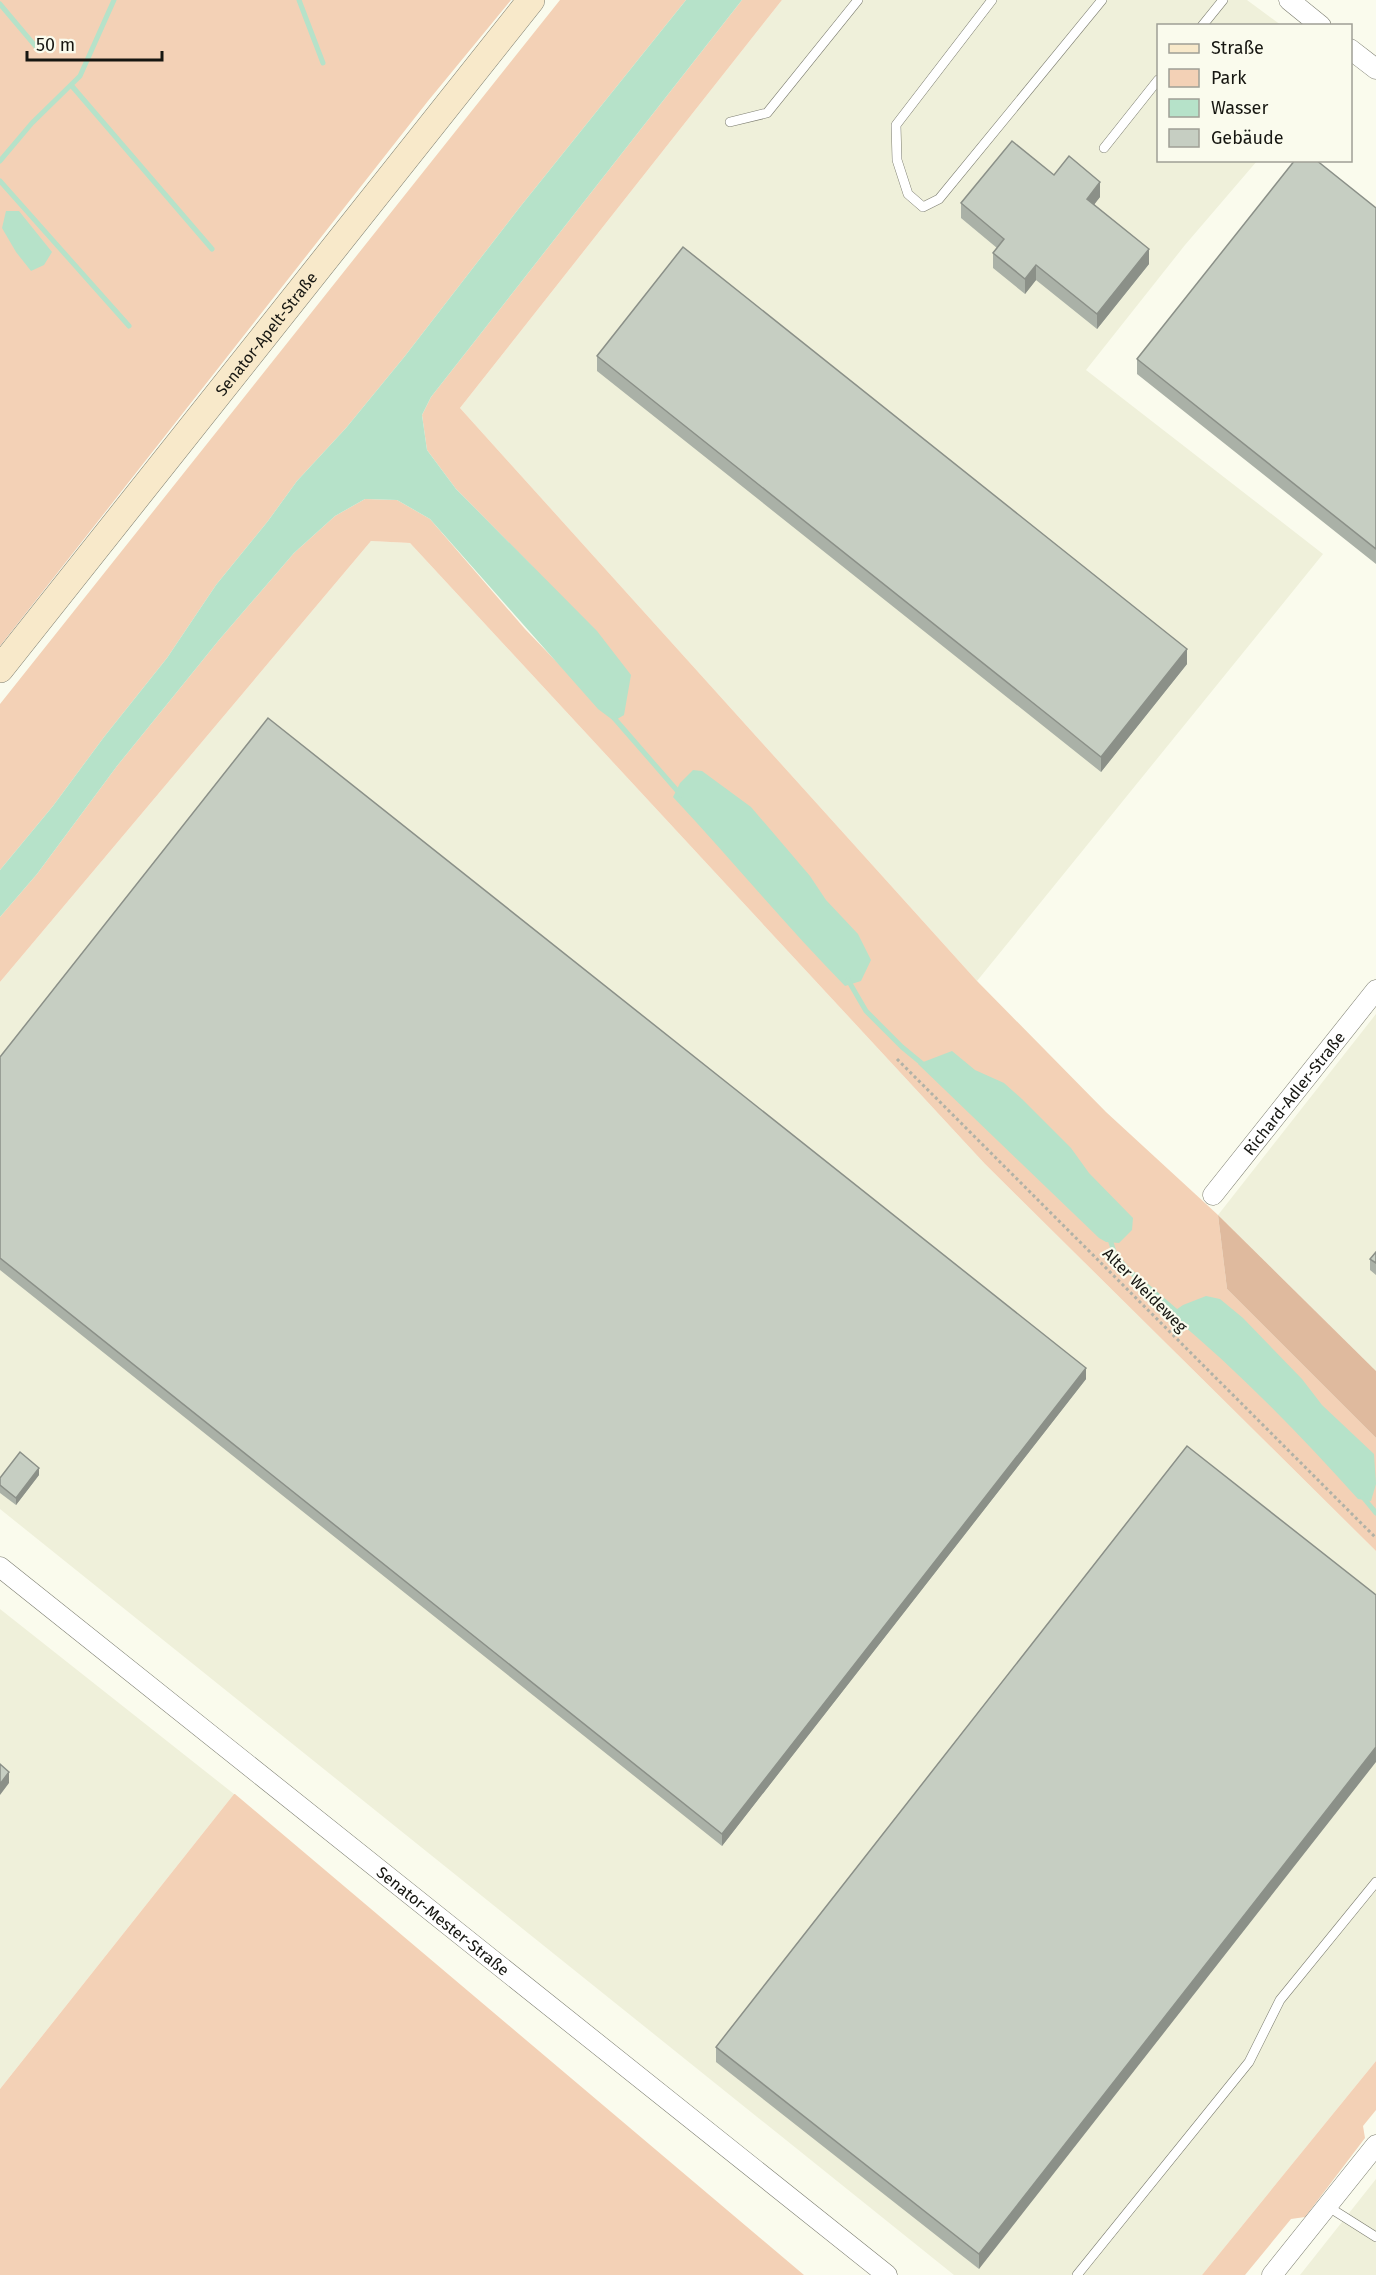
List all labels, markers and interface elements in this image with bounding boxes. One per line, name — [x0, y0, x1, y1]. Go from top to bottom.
scale bar — [27, 24, 162, 62]
legend — [1157, 24, 1352, 162]
text: 50 m — [36, 34, 75, 56]
text: Straße — [1211, 37, 1264, 59]
text: Park — [1211, 67, 1247, 89]
text: Wasser — [1211, 97, 1268, 119]
text: Gebäude — [1211, 127, 1284, 149]
street label: Senator-Apelt-Straße — [211, 268, 321, 399]
street label: Richard-Adler-Straße — [1239, 1028, 1349, 1159]
street label: Alter Weideweg — [1099, 1244, 1192, 1337]
street label: Senator-Mester-Straße — [373, 1862, 513, 1979]

